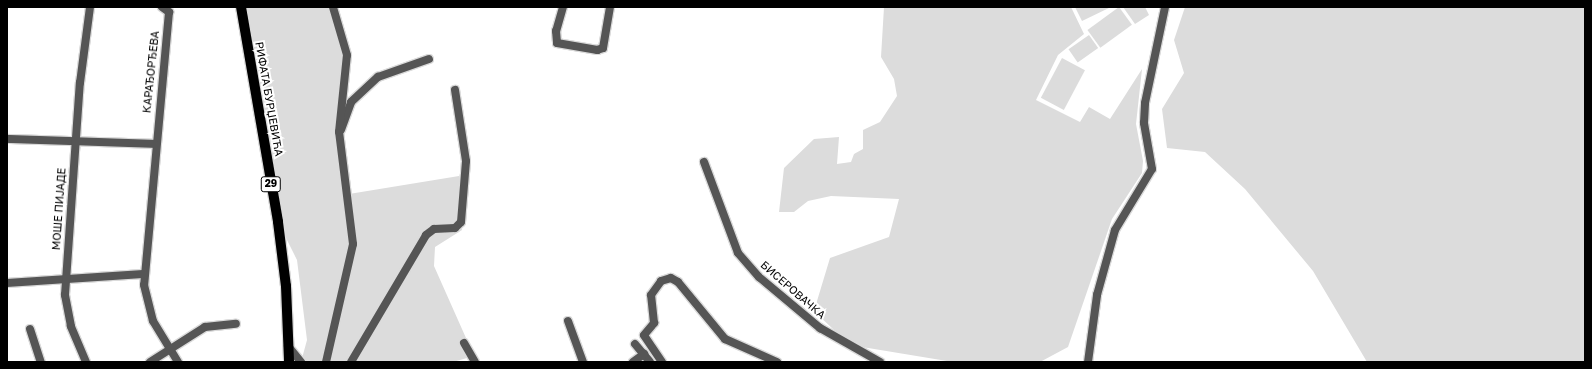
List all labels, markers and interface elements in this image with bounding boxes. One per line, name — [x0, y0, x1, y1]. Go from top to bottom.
street label: КАРАЂОРЂЕВА — [140, 30, 162, 114]
street label: РИФАТА БУРЏЕВИЋА — [252, 41, 286, 157]
street label: МОШЕ ПИЈАДЕ — [50, 167, 68, 251]
road number: 29 — [260, 176, 282, 192]
street label: БИСЕРОВАЧКА — [758, 258, 828, 322]

